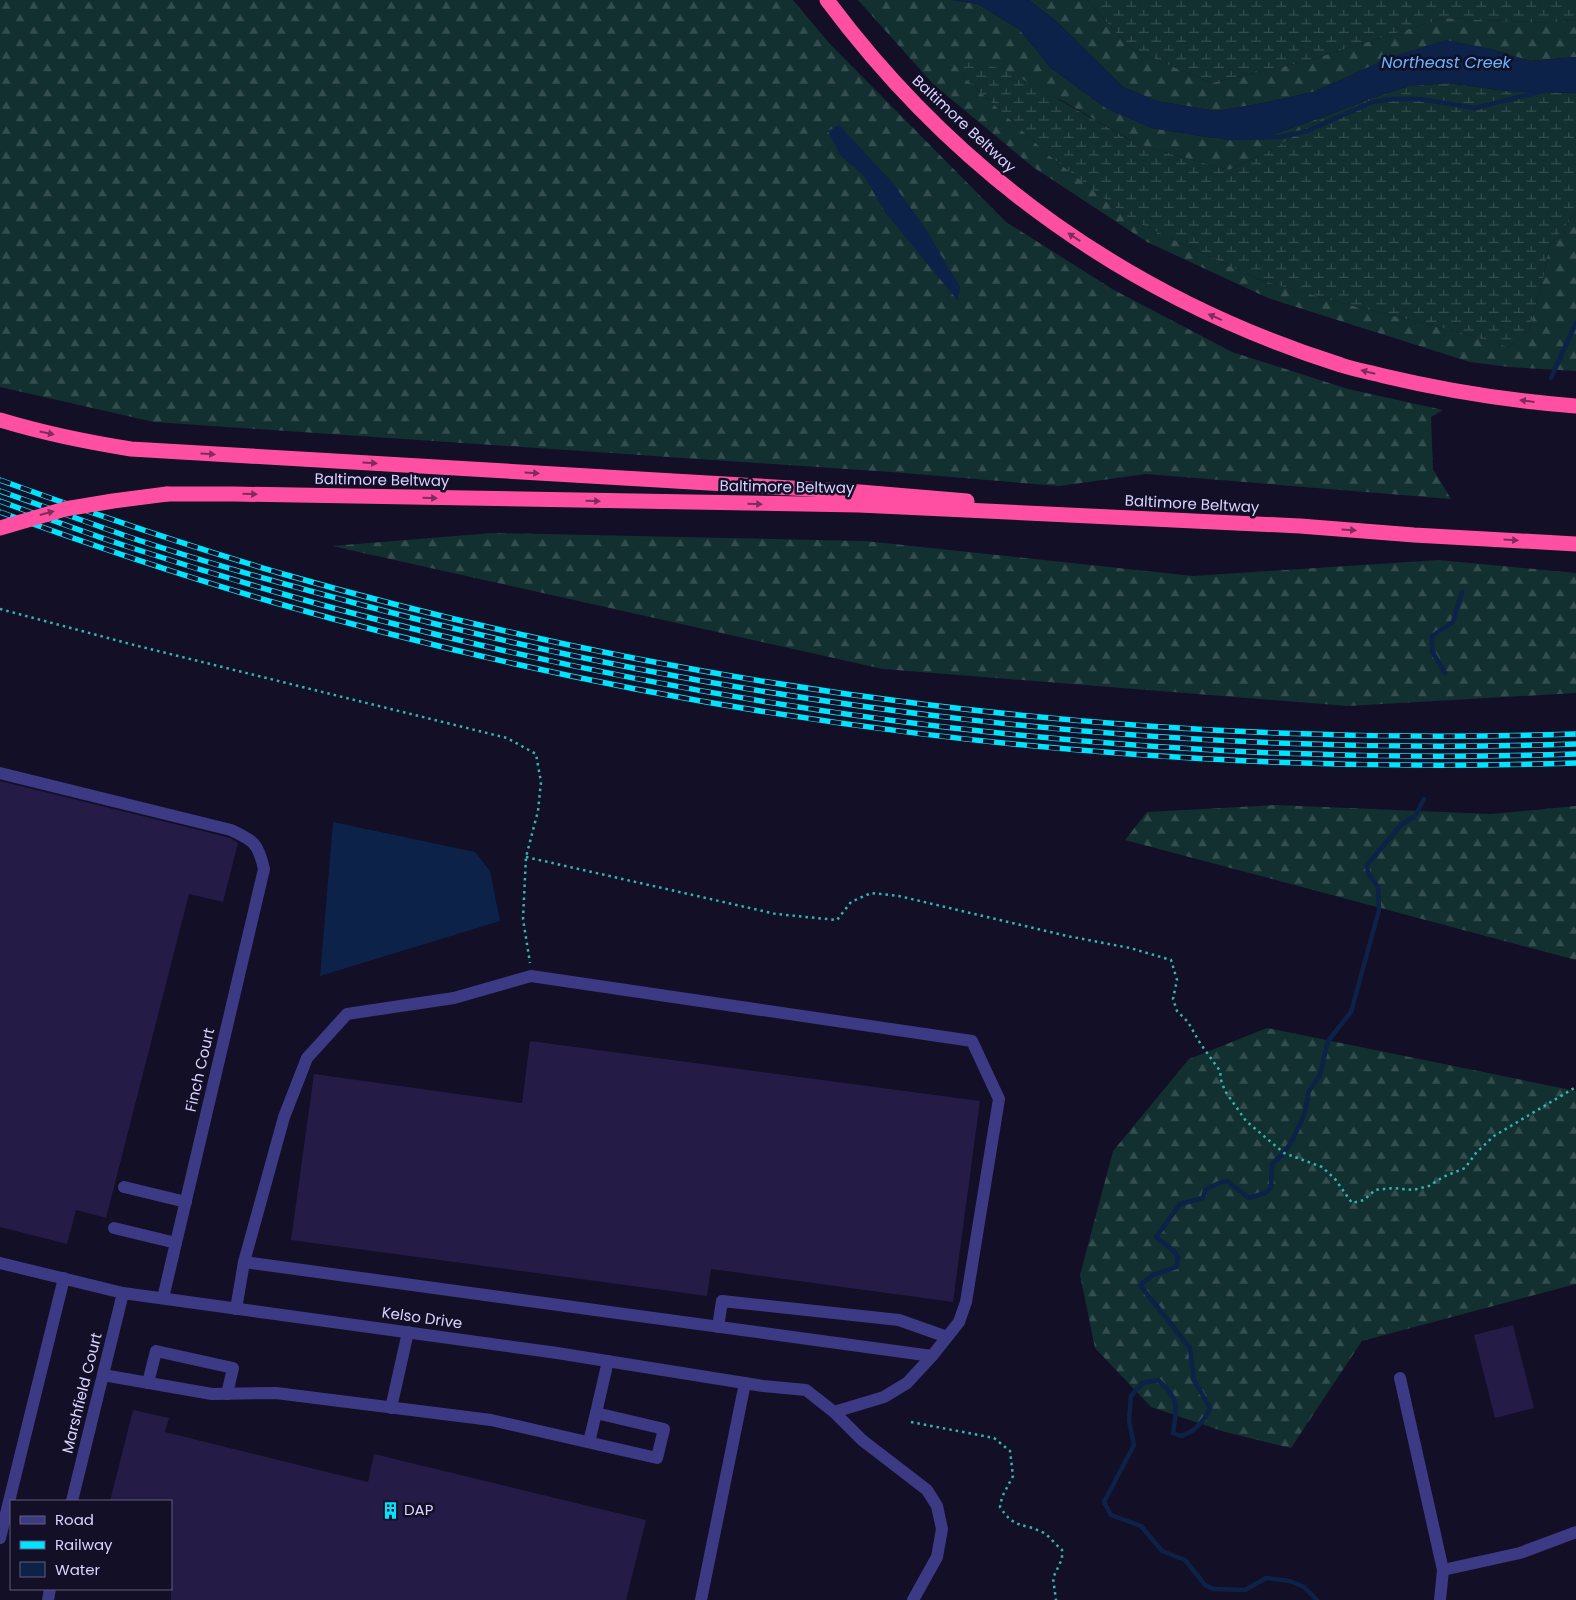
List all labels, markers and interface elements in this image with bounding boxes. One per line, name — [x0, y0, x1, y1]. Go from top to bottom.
water label: Northeast Creek — [1381, 51, 1512, 74]
street label: Baltimore Beltway — [908, 70, 1021, 178]
one-way arrow — [1067, 233, 1080, 242]
one-way arrow — [1208, 312, 1222, 320]
one-way arrow — [1360, 368, 1375, 376]
one-way arrow — [1519, 397, 1535, 405]
one-way arrow — [39, 430, 55, 438]
one-way arrow — [200, 450, 216, 458]
one-way arrow — [362, 460, 378, 468]
street label: Baltimore Beltway — [315, 468, 450, 491]
one-way arrow — [524, 469, 540, 477]
street label: Baltimore Beltway — [720, 475, 855, 498]
street label: Baltimore Beltway — [1124, 489, 1260, 518]
one-way arrow — [243, 490, 259, 498]
one-way arrow — [423, 494, 439, 502]
one-way arrow — [585, 497, 601, 505]
one-way arrow — [747, 500, 763, 508]
one-way arrow — [39, 509, 54, 517]
one-way arrow — [1341, 526, 1357, 534]
one-way arrow — [1503, 537, 1519, 545]
street label: Finch Court — [180, 1026, 219, 1114]
street label: Kelso Drive — [380, 1301, 464, 1334]
street label: Marshfield Court — [56, 1330, 107, 1455]
place label: DAP — [404, 1499, 434, 1520]
legend — [10, 1500, 172, 1590]
building icon: DAP — [380, 1500, 400, 1520]
text: Road — [55, 1509, 94, 1530]
text: Railway — [55, 1534, 113, 1555]
text: Water — [55, 1559, 101, 1580]

